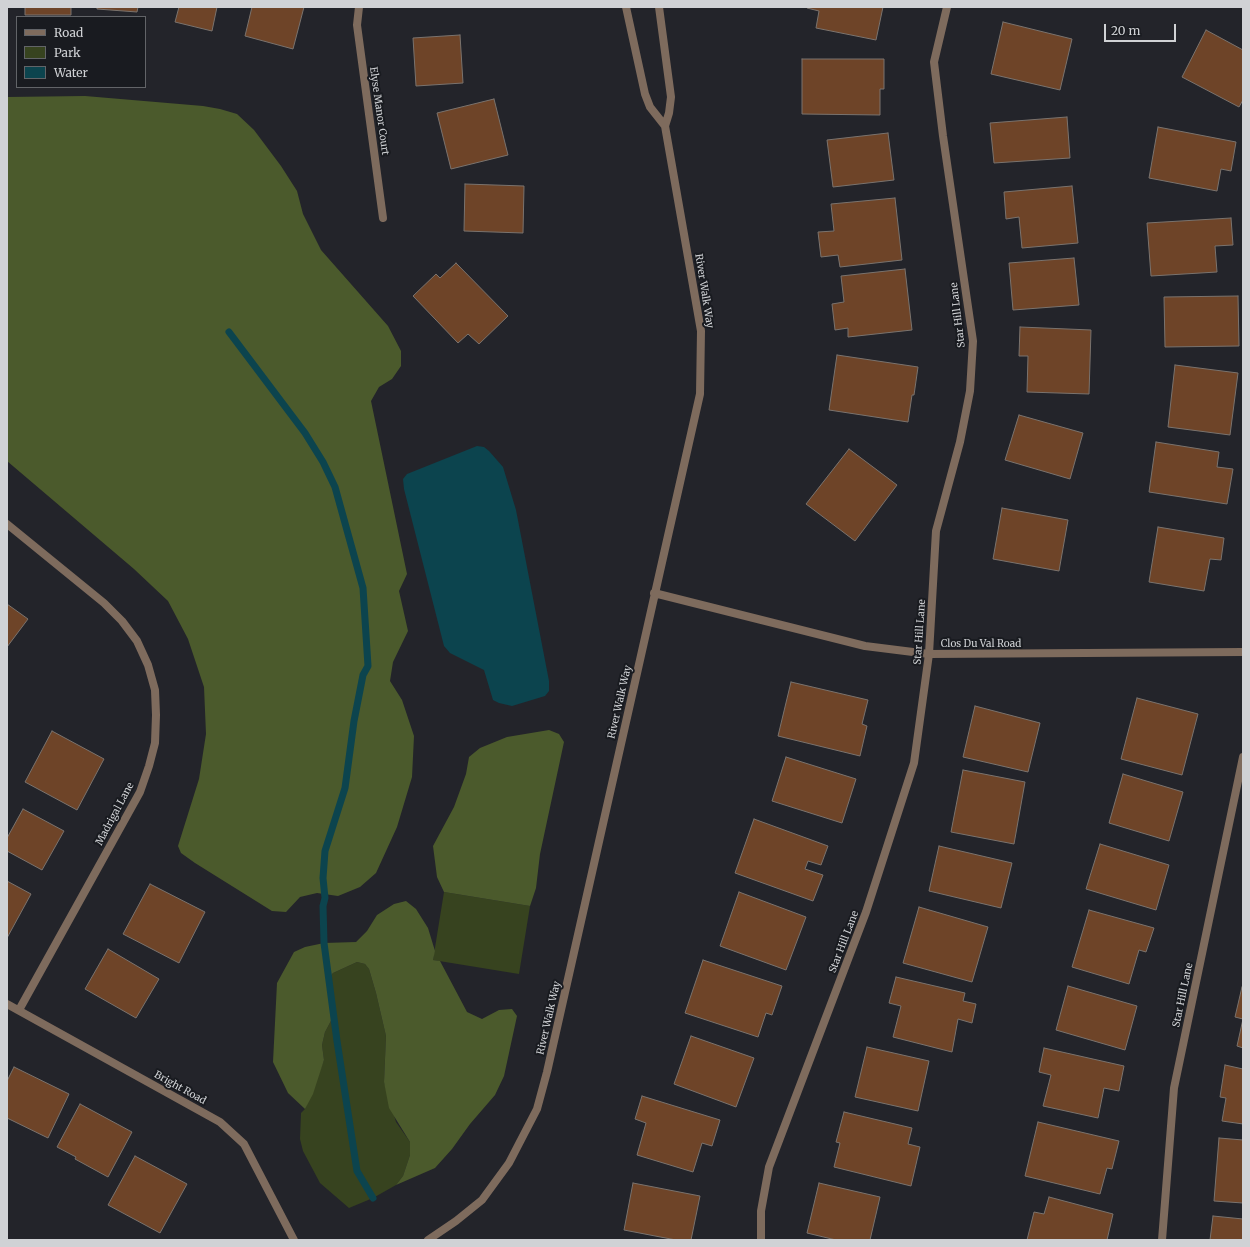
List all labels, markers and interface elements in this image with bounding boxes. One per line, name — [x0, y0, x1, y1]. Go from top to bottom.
legend — [16, 16, 146, 88]
scale bar — [1106, 16, 1178, 42]
text: 20 m — [1111, 23, 1140, 38]
text: Road — [54, 25, 83, 40]
text: Park — [54, 45, 81, 60]
text: Water — [54, 65, 88, 80]
street label: Elyse Manor Court — [367, 66, 391, 156]
street label: River Walk Way — [692, 253, 716, 329]
street label: Star Hill Lane — [948, 282, 968, 348]
street label: Star Hill Lane — [912, 599, 928, 665]
street label: Clos Du Val Road — [941, 638, 1021, 650]
street label: River Walk Way — [606, 664, 634, 740]
street label: Madrigal Lane — [93, 780, 137, 848]
street label: Star Hill Lane — [827, 909, 861, 975]
street label: Star Hill Lane — [1170, 962, 1196, 1028]
street label: River Walk Way — [535, 980, 563, 1056]
street label: Bright Road — [152, 1069, 208, 1107]

